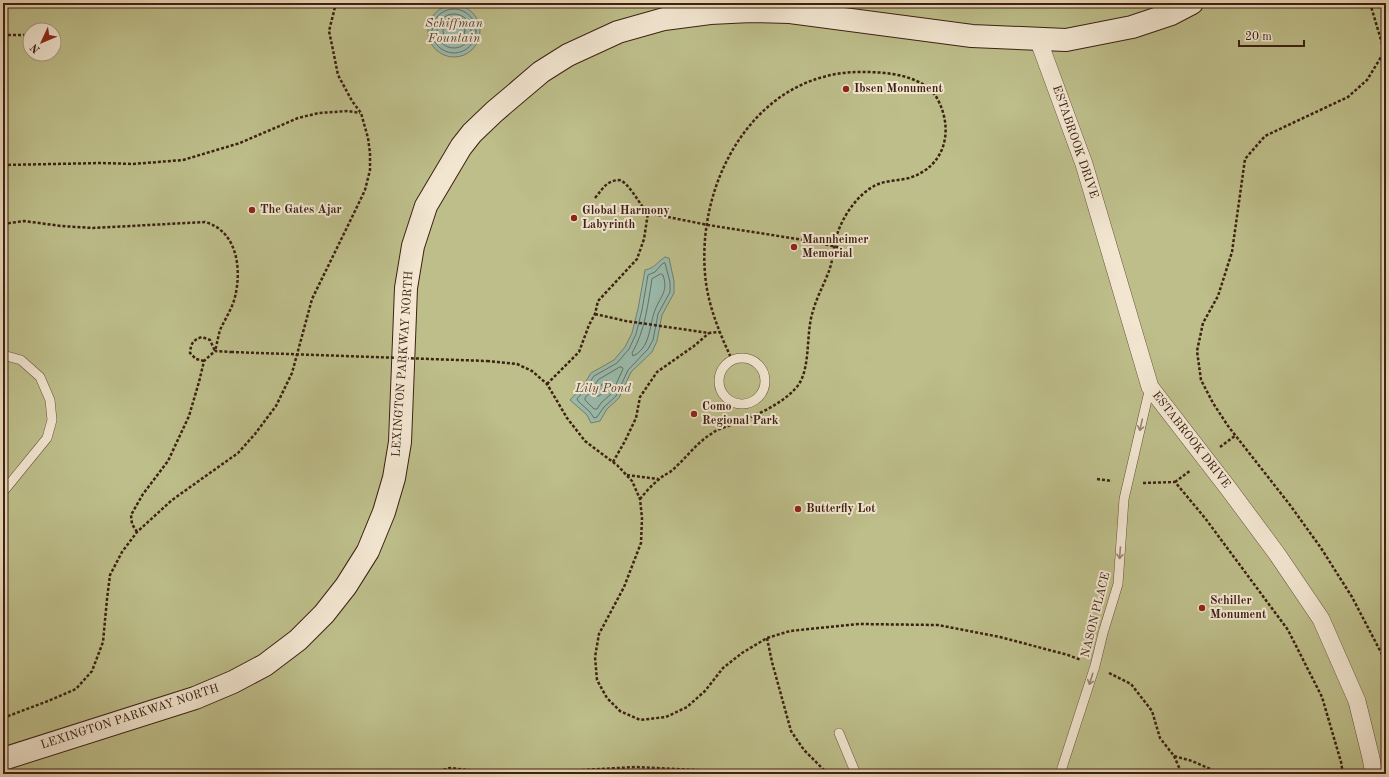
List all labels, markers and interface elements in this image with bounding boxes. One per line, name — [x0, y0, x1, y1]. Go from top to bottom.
water label: Schiffman Fountain — [425, 17, 483, 45]
north arrow — [22, 22, 62, 62]
scale bar — [1239, 22, 1304, 48]
text: 20 m — [1245, 31, 1272, 43]
text: N — [29, 41, 43, 55]
place label: Ibsen Monument — [854, 83, 943, 95]
marker: Ibsen Monument — [841, 84, 851, 94]
street label: ESTABROOK DRIVE — [1050, 84, 1100, 200]
place label: The Gates Ajar — [260, 204, 342, 216]
marker: The Gates Ajar — [247, 205, 257, 215]
place label: Global Harmony Labyrinth — [582, 205, 670, 231]
marker: Global Harmony Labyrinth — [569, 213, 579, 223]
place label: Mannheimer Memorial — [802, 234, 869, 260]
marker: Mannheimer Memorial — [789, 242, 799, 252]
street label: LEXINGTON PARKWAY NORTH — [390, 270, 416, 458]
water label: Lily Pond — [574, 382, 631, 395]
street label: ESTABROOK DRIVE — [1150, 389, 1232, 491]
place label: Como Regional Park — [702, 401, 779, 427]
marker: Como Regional Park — [689, 409, 699, 419]
one-way arrow — [1137, 418, 1145, 431]
place label: Butterfly Lot — [806, 503, 876, 515]
marker: Butterfly Lot — [793, 504, 803, 514]
one-way arrow — [1117, 546, 1124, 559]
street label: NASON PLACE — [1080, 571, 1112, 659]
place label: Schiller Monument — [1210, 595, 1267, 621]
marker: Schiller Monument — [1197, 603, 1207, 613]
one-way arrow — [1087, 672, 1094, 685]
street label: LEXINGTON PARKWAY NORTH — [39, 682, 221, 752]

